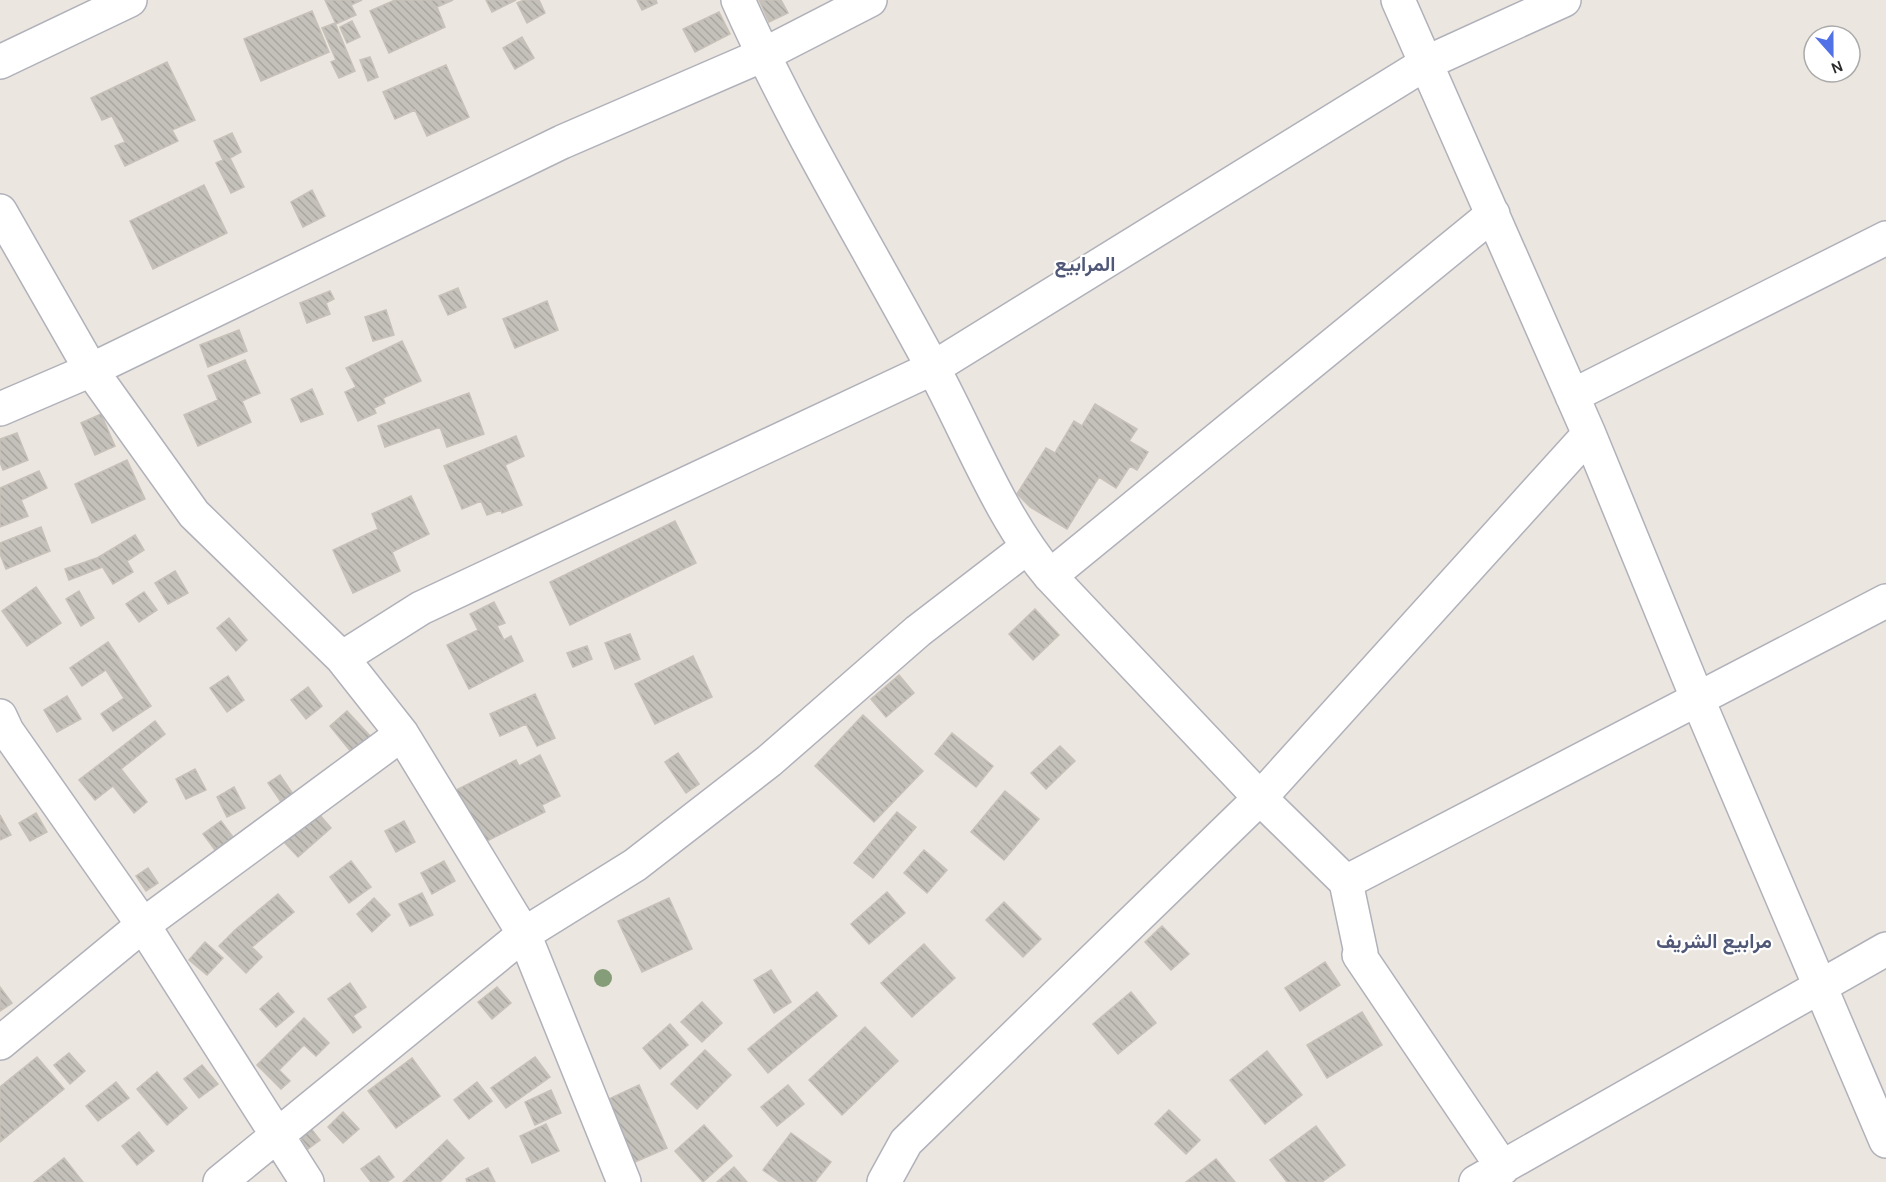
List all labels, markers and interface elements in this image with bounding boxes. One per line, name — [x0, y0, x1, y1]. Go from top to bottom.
north arrow — [1802, 24, 1862, 84]
text: N — [1828, 57, 1846, 78]
district label: المرابيع — [1054, 253, 1116, 278]
district label: مرابيع الشريف — [1656, 930, 1772, 955]

